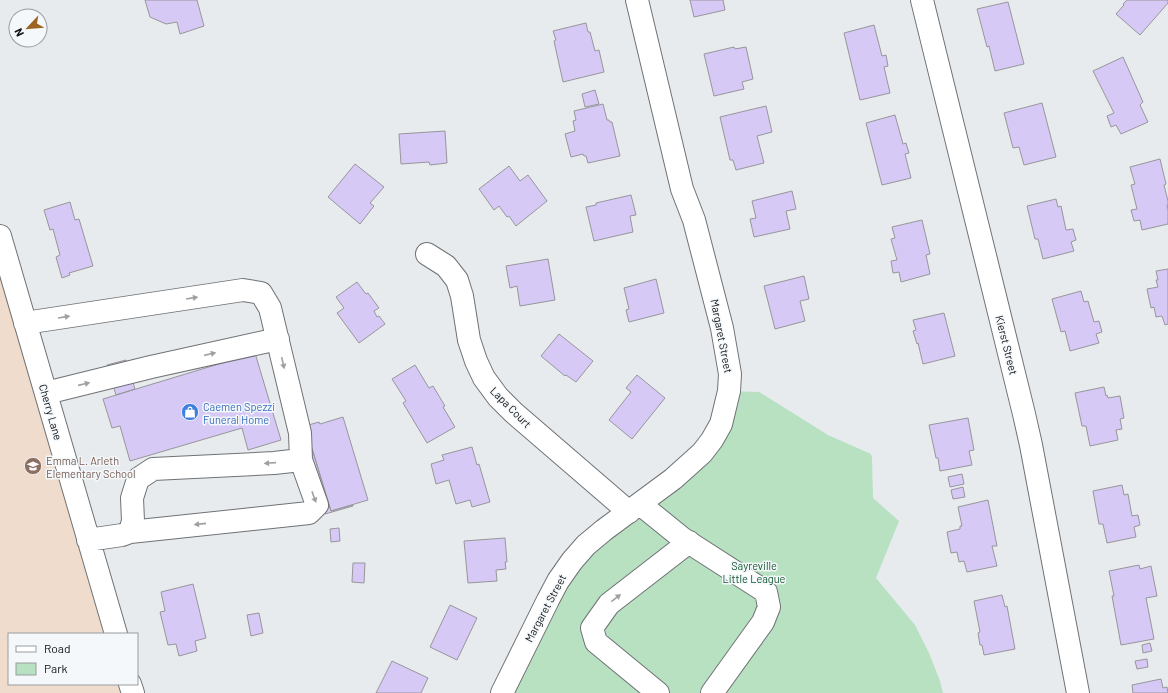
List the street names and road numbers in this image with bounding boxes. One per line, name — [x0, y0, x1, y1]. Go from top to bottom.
street label: Margaret Street — [708, 298, 736, 374]
street label: Kierst Street — [993, 314, 1021, 376]
street label: Cherry Lane — [37, 383, 65, 442]
street label: Lapa Court — [488, 384, 534, 430]
street label: Margaret Street — [522, 572, 568, 644]

